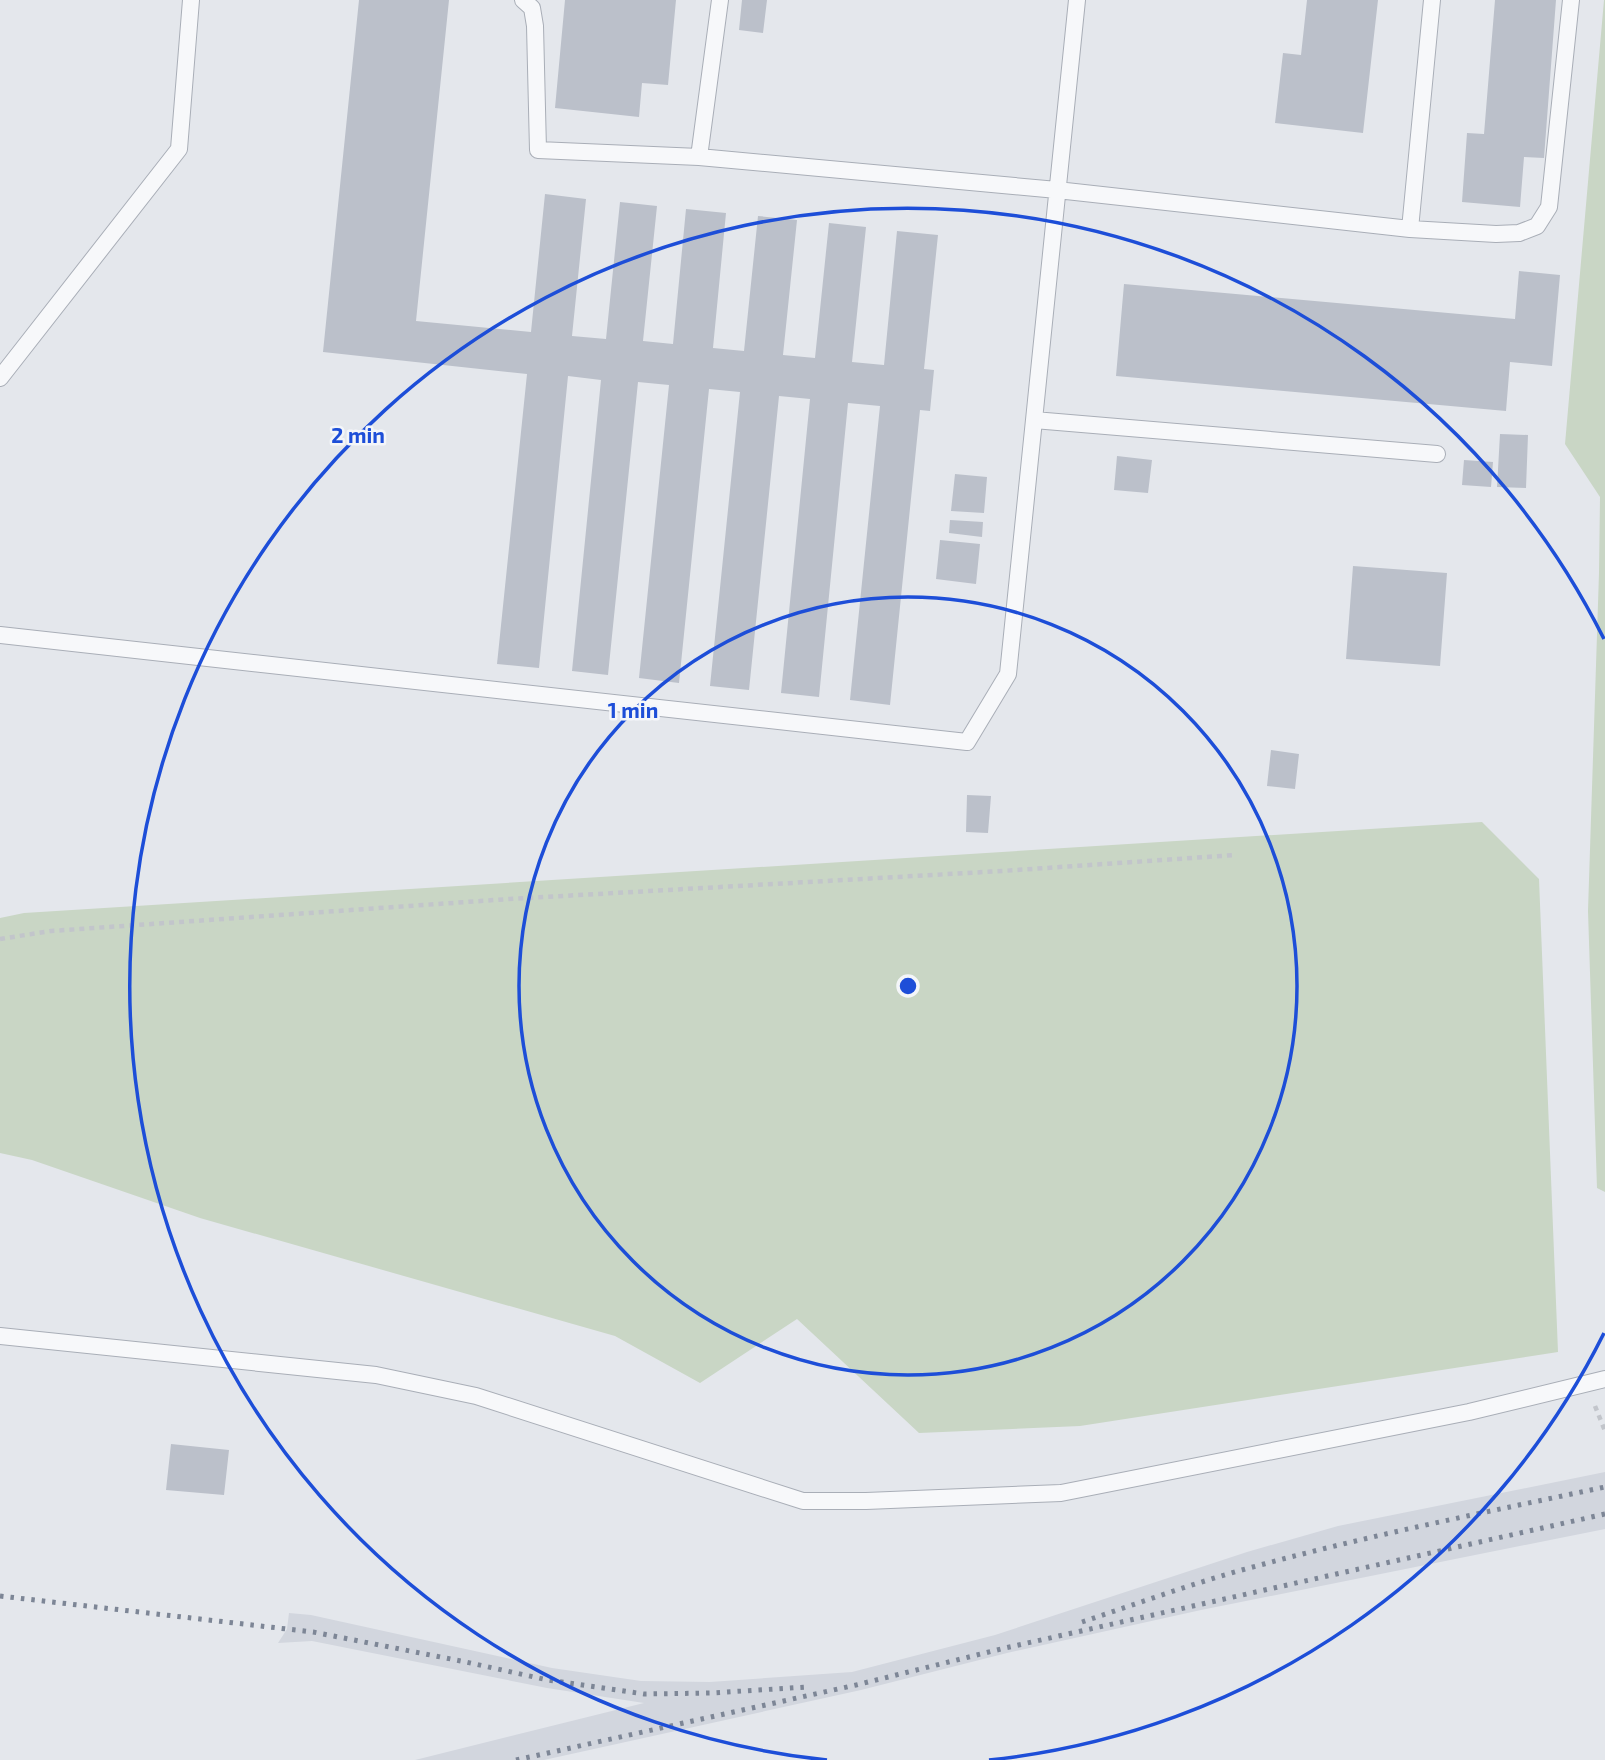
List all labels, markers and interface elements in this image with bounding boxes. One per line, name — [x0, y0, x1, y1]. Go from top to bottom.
text: 2 min — [331, 422, 385, 447]
text: 1 min — [608, 697, 658, 722]
centre of rings — [896, 974, 920, 998]

